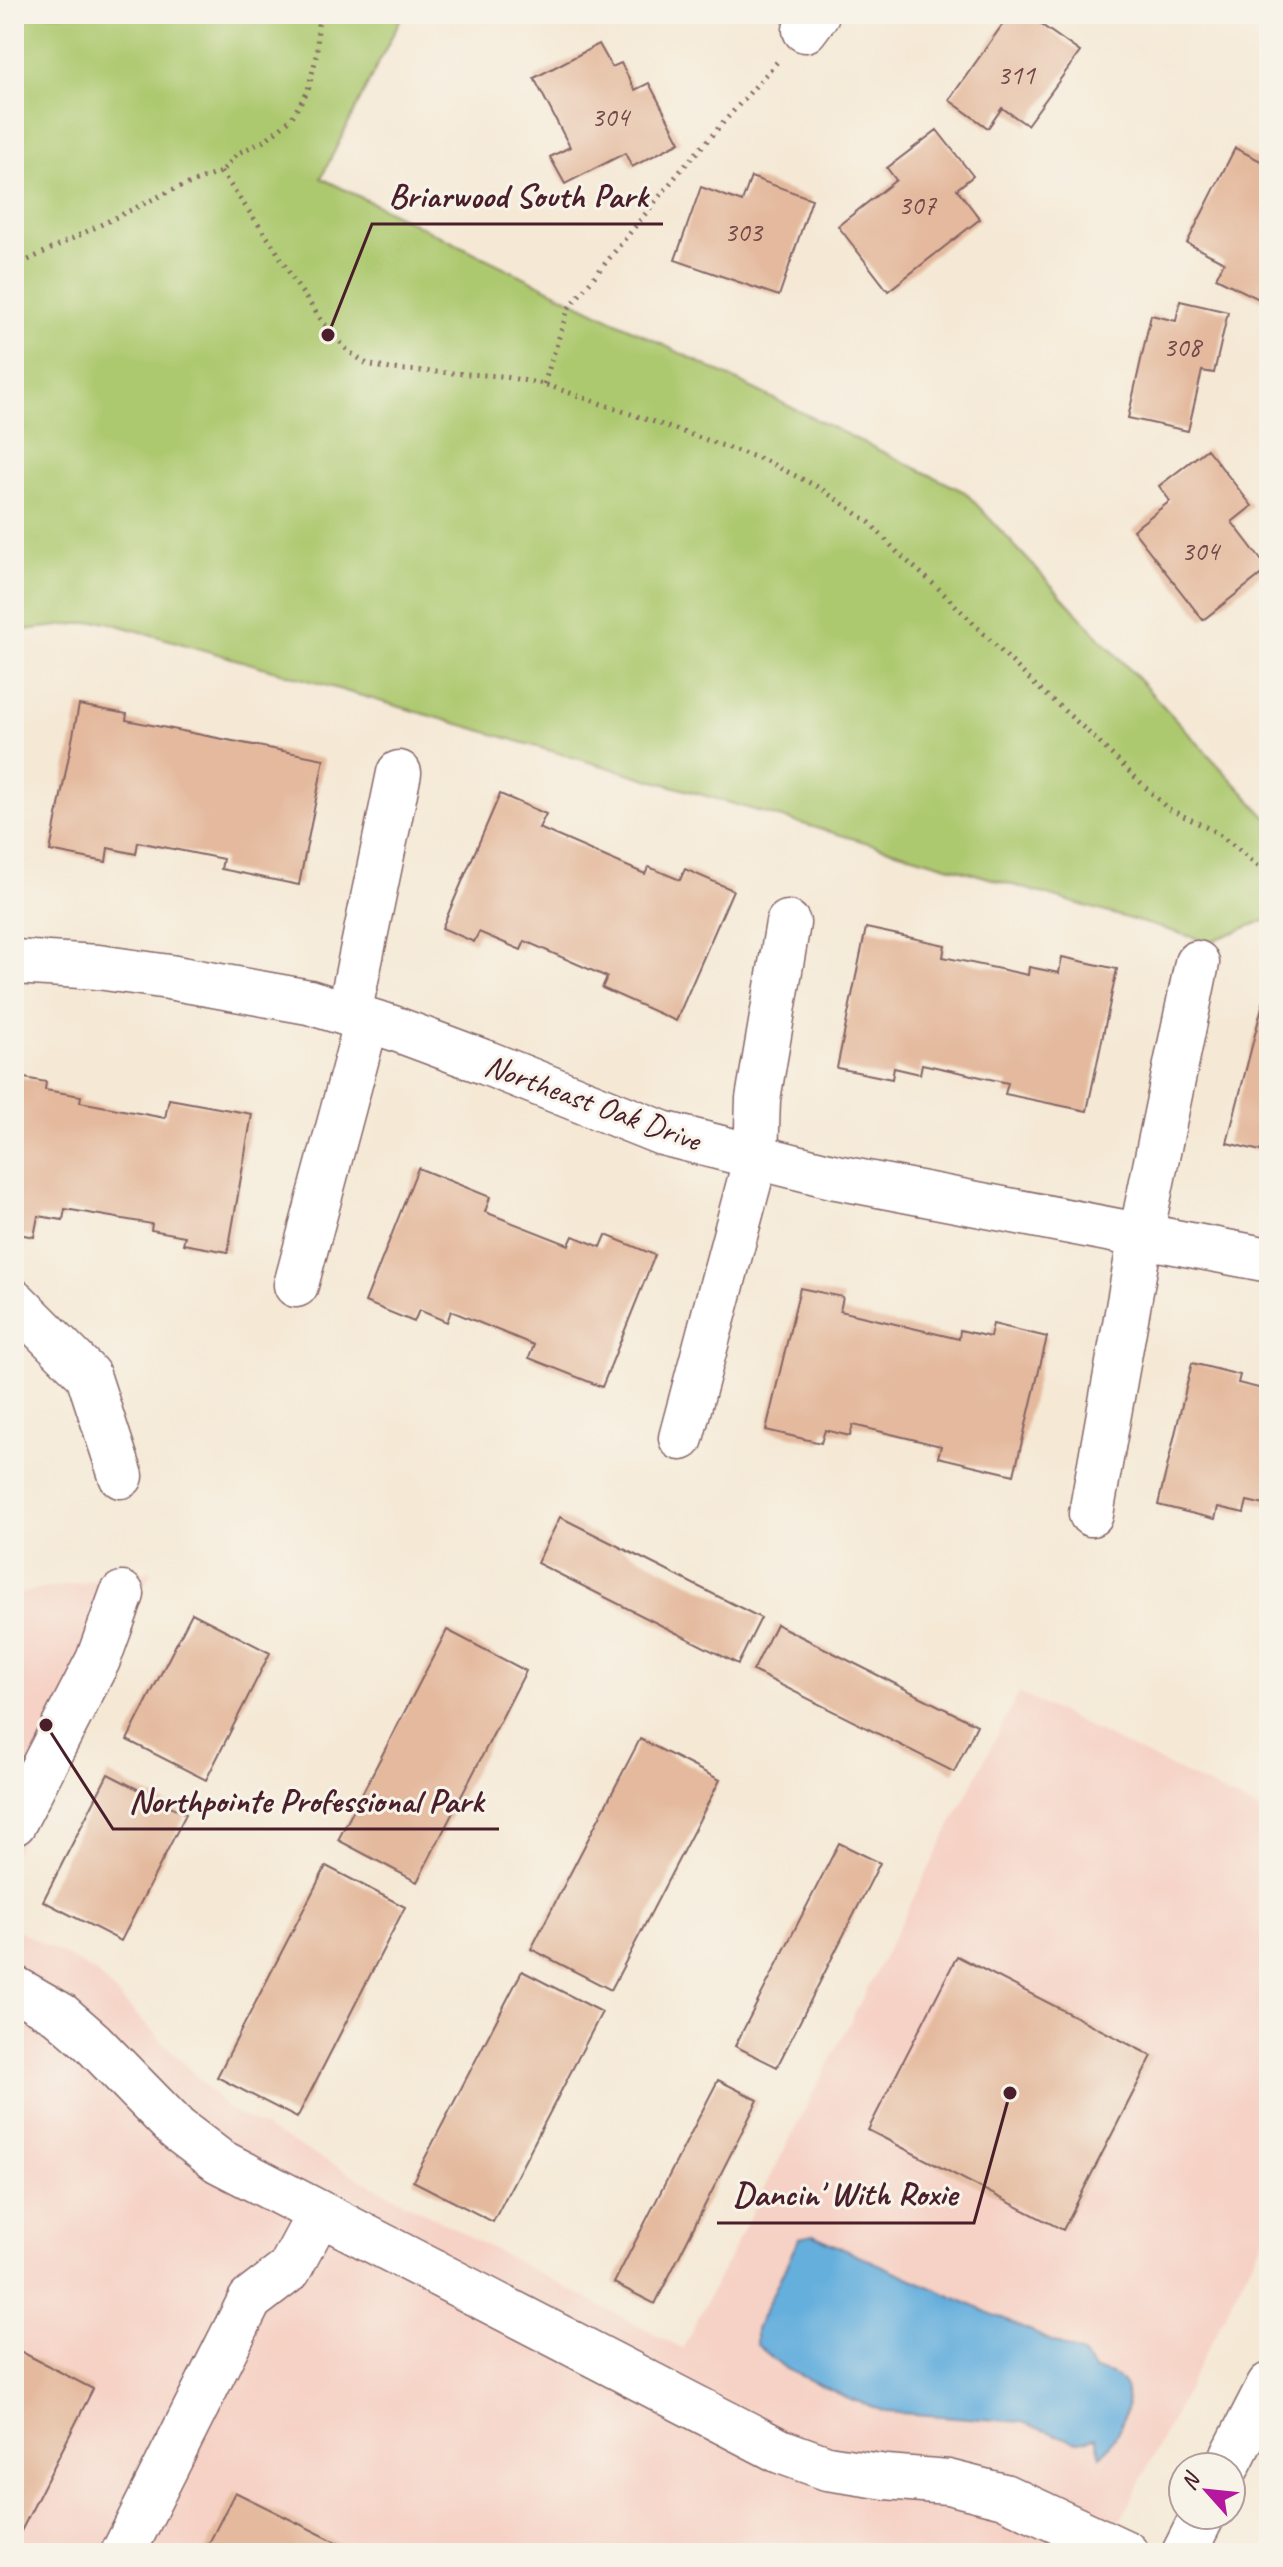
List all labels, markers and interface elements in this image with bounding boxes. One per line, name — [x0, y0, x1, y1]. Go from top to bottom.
house number: 311 — [997, 57, 1036, 92]
house number: 304 — [591, 99, 631, 134]
callout: Briarwood South Park — [372, 166, 663, 224]
text: Briarwood South Park — [389, 174, 651, 217]
house number: 307 — [898, 187, 937, 222]
house number: 303 — [724, 214, 764, 249]
house number: 308 — [1163, 329, 1203, 364]
house number: 304 — [1181, 533, 1221, 568]
street label: Northeast Oak Drive — [479, 1044, 709, 1161]
callout: Northpointe Professional Park — [113, 1771, 499, 1829]
text: Northpointe Professional Park — [129, 1779, 487, 1822]
callout: Dancin' With Roxie — [717, 2165, 974, 2223]
text: Dancin' With Roxie — [733, 2172, 961, 2215]
north arrow — [1167, 2451, 1247, 2531]
text: N — [1175, 2467, 1207, 2495]

